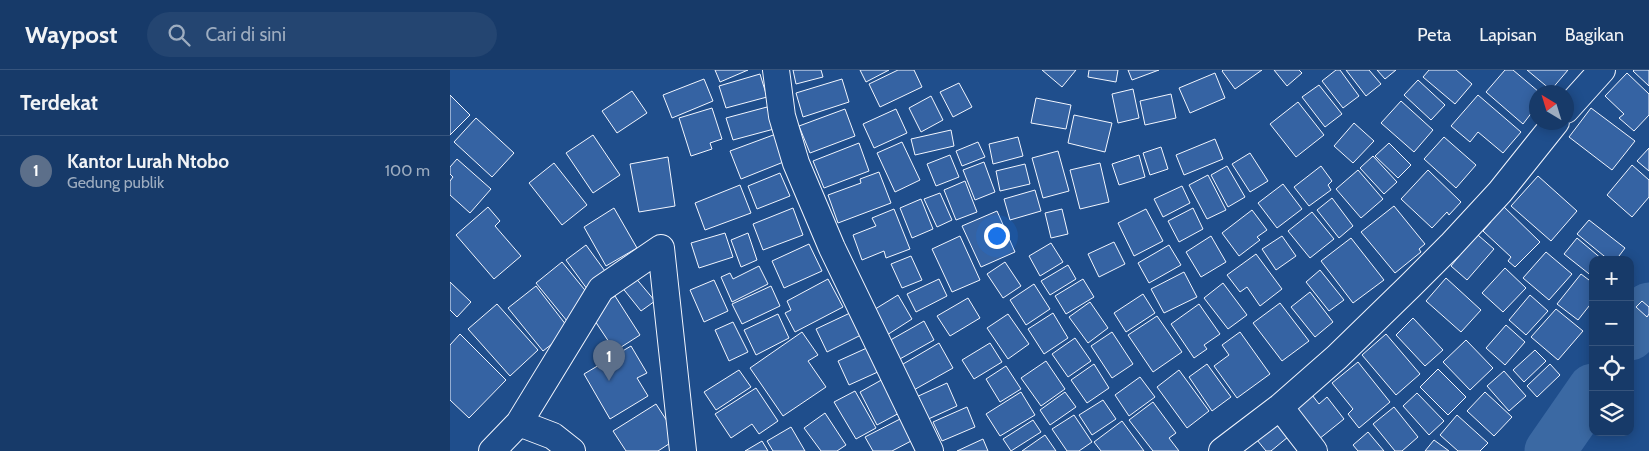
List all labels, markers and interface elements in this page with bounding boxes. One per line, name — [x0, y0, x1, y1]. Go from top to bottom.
search box — [147, 12, 497, 57]
text: Waypost — [25, 20, 117, 49]
icon: search — [165, 21, 193, 49]
text: Cari di sini — [205, 23, 286, 46]
text: Peta — [1417, 24, 1451, 46]
text: Lapisan — [1479, 24, 1537, 46]
text: Bagikan — [1565, 24, 1624, 46]
north arrow — [1529, 85, 1574, 130]
text: Terdekat — [20, 90, 98, 115]
text: Kantor Lurah Ntobo — [67, 150, 229, 173]
text: 1 — [33, 161, 39, 180]
text: 100 m — [385, 161, 430, 180]
text: Gedung publik — [67, 173, 164, 192]
your location — [984, 223, 1010, 249]
map controls — [1589, 256, 1634, 436]
button: + — [1589, 256, 1634, 301]
button: − — [1589, 301, 1634, 346]
pin: 1 — [593, 340, 625, 381]
button: locate — [1589, 346, 1634, 391]
button: layers — [1589, 391, 1634, 436]

